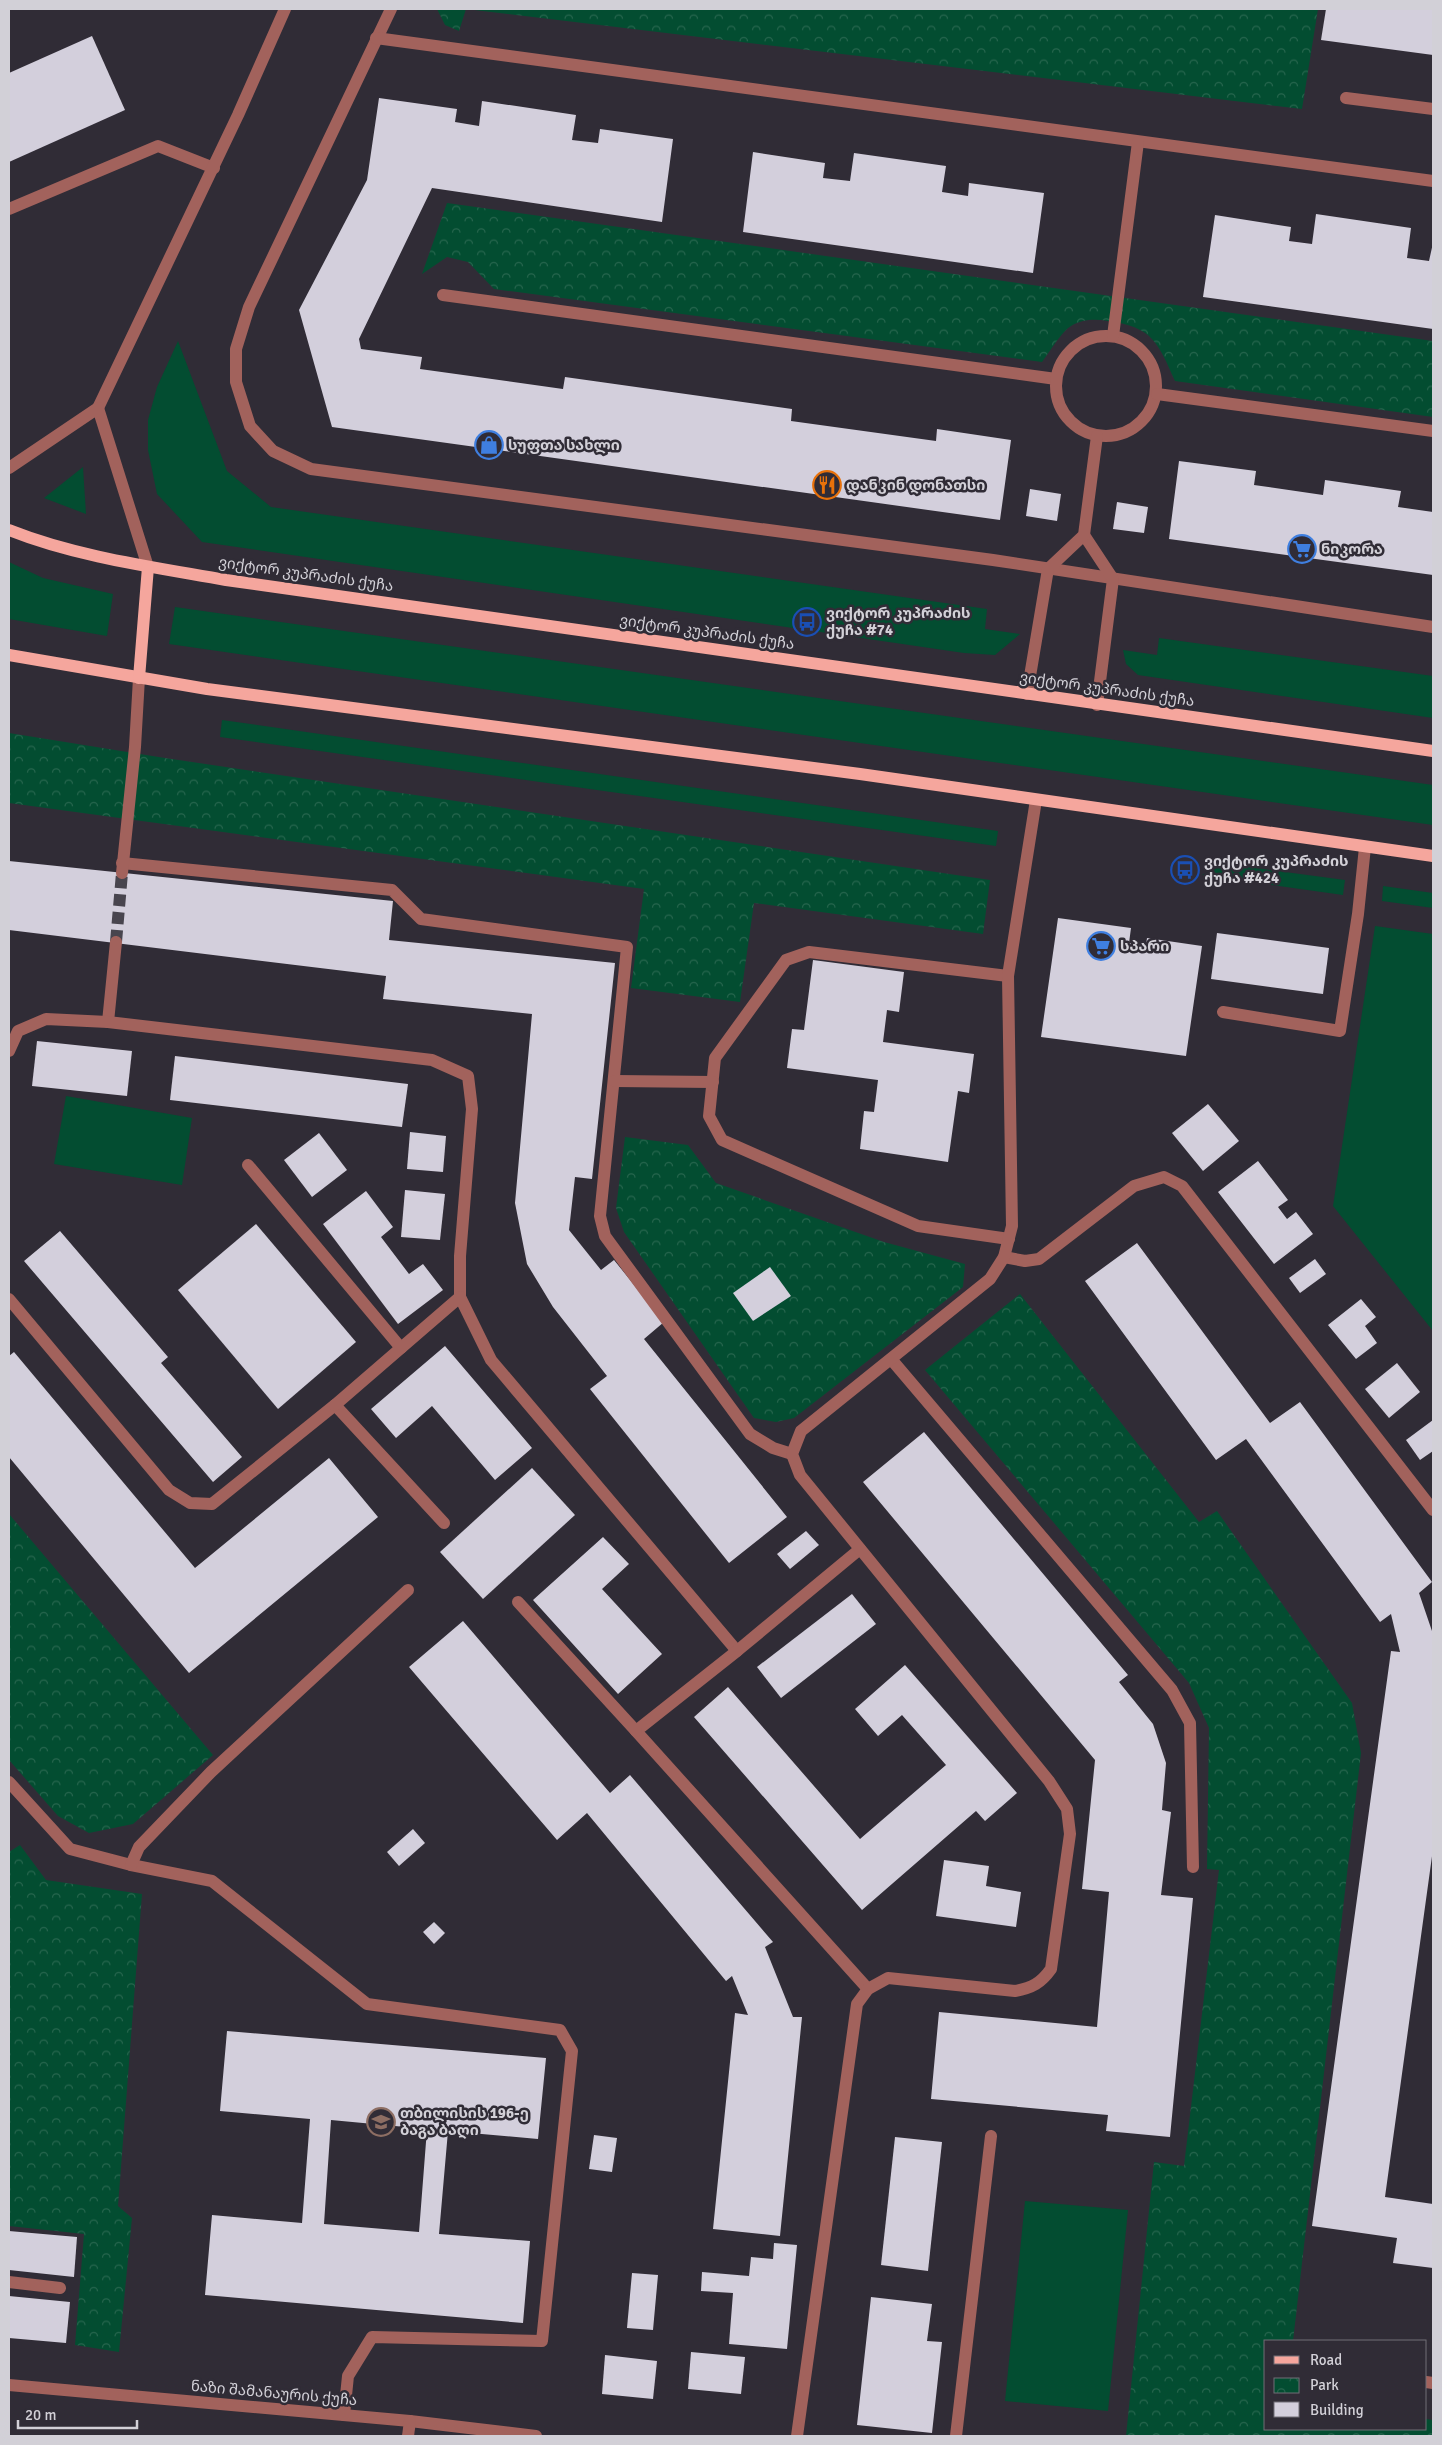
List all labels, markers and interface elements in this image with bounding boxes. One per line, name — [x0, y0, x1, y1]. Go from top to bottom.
shop icon: სუფთა სახლი — [474, 430, 504, 460]
place label: სუფთა სახლი — [508, 436, 620, 454]
restaurant icon: დანკინ დონათსი — [812, 470, 842, 500]
place label: დანკინ დონათსი — [846, 476, 985, 494]
supermarket icon: ნიკორა — [1287, 534, 1317, 564]
place label: ნიკორა — [1321, 540, 1383, 558]
street label: ვიქტორ კუპრაძის ქუჩა — [218, 553, 394, 595]
place label: ვიქტორ კუპრაძის ქუჩა #74 — [826, 604, 971, 639]
bus stop icon: ვიქტორ კუპრაძის ქუჩა #74 — [792, 607, 822, 637]
street label: ვიქტორ კუპრაძის ქუჩა — [619, 611, 795, 653]
street label: ვიქტორ კუპრაძის ქუჩა — [1019, 668, 1195, 710]
place label: ვიქტორ კუპრაძის ქუჩა #424 — [1204, 852, 1349, 887]
bus stop icon: ვიქტორ კუპრაძის ქუჩა #424 — [1170, 855, 1200, 885]
supermarket icon: სპარი — [1086, 931, 1116, 961]
place label: სპარი — [1120, 937, 1169, 955]
place label: თბილისის 196-ე ბაგა ბაღი — [400, 2104, 529, 2139]
school or university icon: თბილისის 196-ე ბაგა ბაღი — [366, 2107, 396, 2137]
legend — [1264, 2340, 1427, 2430]
text: Road — [1310, 2351, 1342, 2369]
text: Park — [1310, 2376, 1339, 2394]
street label: ნაზი შამანაურის ქუჩა — [190, 2377, 358, 2409]
scale bar — [18, 2398, 136, 2430]
text: Building — [1310, 2401, 1364, 2419]
text: 20 m — [25, 2406, 56, 2424]

